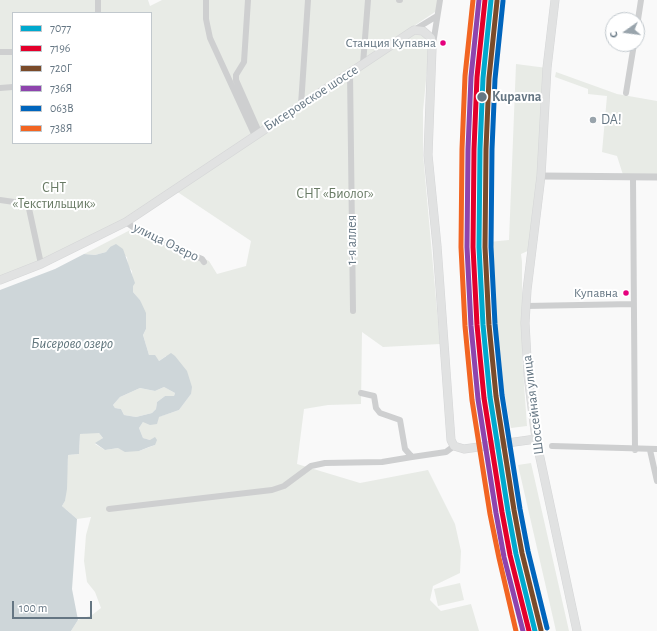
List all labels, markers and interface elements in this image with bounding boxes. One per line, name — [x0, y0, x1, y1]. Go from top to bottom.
legend — [12, 12, 152, 144]
north arrow — [605, 12, 645, 52]
text: 7077 — [50, 22, 71, 34]
text: С — [608, 30, 620, 39]
place label: Станция Купавна — [346, 35, 436, 51]
marker: Станция Купавна — [438, 38, 448, 48]
text: 7196 — [50, 42, 70, 54]
street label: Бисеровское шоссе — [261, 61, 361, 135]
text: 720Г — [50, 62, 72, 74]
text: 736Я — [50, 82, 72, 94]
place label: Kupavna — [492, 89, 542, 105]
marker: Kupavna — [475, 90, 489, 104]
text: 063В — [50, 102, 74, 114]
place label: DA! — [601, 112, 622, 128]
marker: DA! — [588, 115, 598, 125]
text: 738Я — [50, 122, 73, 134]
park label: СНТ «Текстильщик» — [12, 180, 96, 212]
park label: СНТ «Биолог» — [296, 186, 374, 202]
street label: 1-я аллея — [344, 215, 360, 265]
street label: улица Озеро — [130, 219, 202, 265]
place label: Купавна — [574, 285, 618, 301]
marker: Купавна — [621, 288, 631, 298]
water label: Бисерово озеро — [31, 334, 113, 352]
street label: Шоссейная улица — [519, 354, 547, 456]
scale bar — [14, 593, 94, 619]
text: 100 m — [19, 602, 47, 614]

